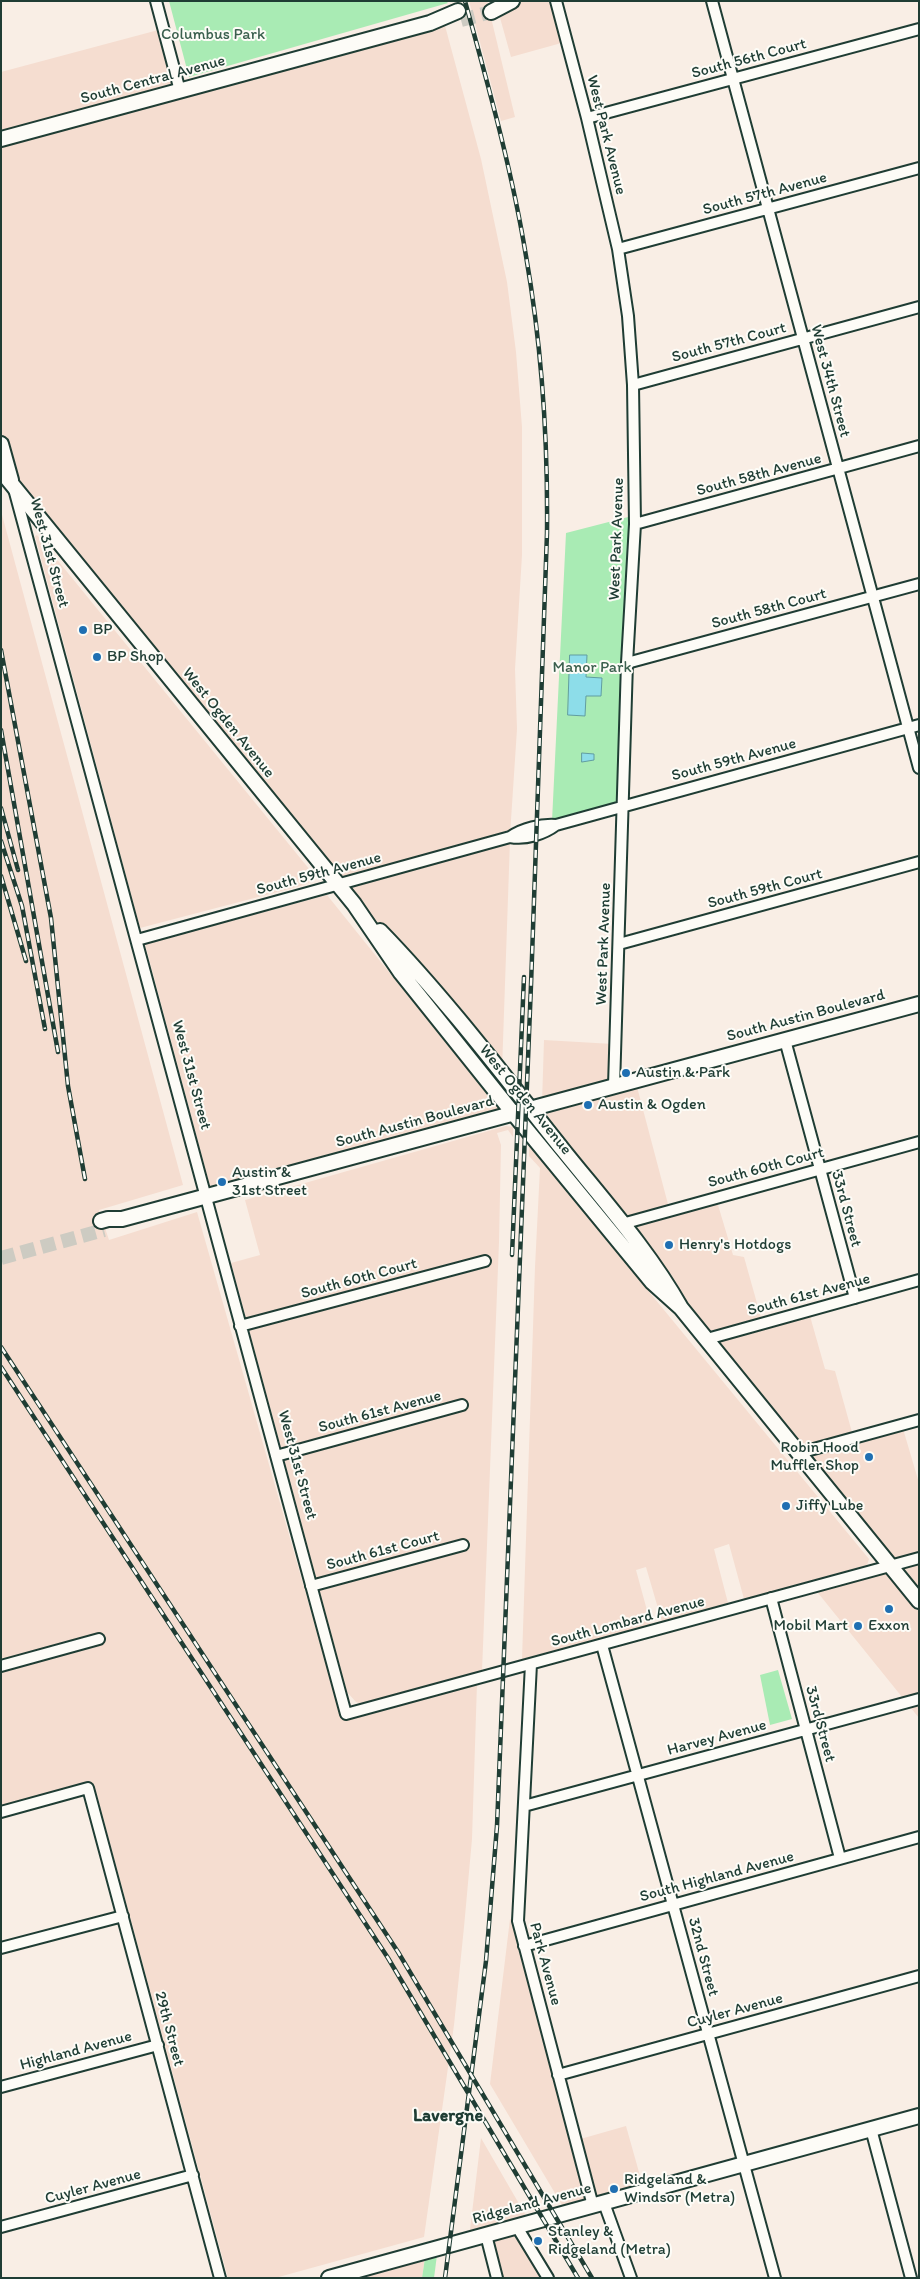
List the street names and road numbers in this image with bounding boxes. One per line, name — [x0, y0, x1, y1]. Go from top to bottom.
street label: South 56th Court — [690, 34, 808, 84]
street label: South Central Avenue — [79, 51, 227, 109]
street label: West Park Avenue — [582, 73, 630, 197]
street label: South 57th Avenue — [701, 168, 829, 220]
street label: South 57th Court — [670, 319, 788, 367]
street label: West 34th Street — [806, 323, 854, 439]
street label: South 58th Avenue — [694, 449, 824, 501]
street label: West Park Avenue — [605, 477, 629, 601]
street label: West 31st Street — [25, 496, 73, 610]
street label: South 58th Court — [709, 584, 829, 634]
street label: West Ogden Avenue — [178, 664, 278, 782]
street label: South 59th Avenue — [670, 734, 798, 786]
street label: South 59th Avenue — [255, 848, 383, 900]
street label: South 59th Court — [706, 864, 824, 914]
street label: West Park Avenue — [592, 882, 616, 1006]
street label: South Austin Boulevard — [725, 986, 887, 1046]
street label: West 31st Street — [167, 1018, 215, 1132]
street label: West Ogden Avenue — [475, 1041, 575, 1159]
street label: South Austin Boulevard — [334, 1092, 496, 1152]
street label: South 60th Court — [706, 1143, 826, 1193]
street label: 33rd Street — [827, 1169, 865, 1249]
street label: South 60th Court — [299, 1254, 419, 1304]
street label: South 61st Avenue — [745, 1269, 873, 1321]
street label: South 61st Avenue — [316, 1386, 444, 1438]
street label: West 31st Street — [273, 1408, 321, 1522]
street label: South 61st Court — [325, 1527, 441, 1575]
street label: South Lombard Avenue — [549, 1592, 707, 1652]
street label: 33rd Street — [801, 1684, 839, 1764]
street label: Harvey Avenue — [665, 1716, 769, 1760]
street label: South Highland Avenue — [638, 1847, 796, 1907]
street label: 32nd Street — [683, 1916, 723, 1998]
street label: Park Avenue — [525, 1920, 565, 2008]
street label: 29th Street — [150, 1989, 188, 2069]
street label: Cuyler Avenue — [685, 1989, 785, 2033]
street label: Highland Avenue — [18, 2027, 134, 2075]
street label: Cuyler Avenue — [43, 2165, 143, 2209]
street label: Ridgeland Avenue — [470, 2179, 594, 2229]

